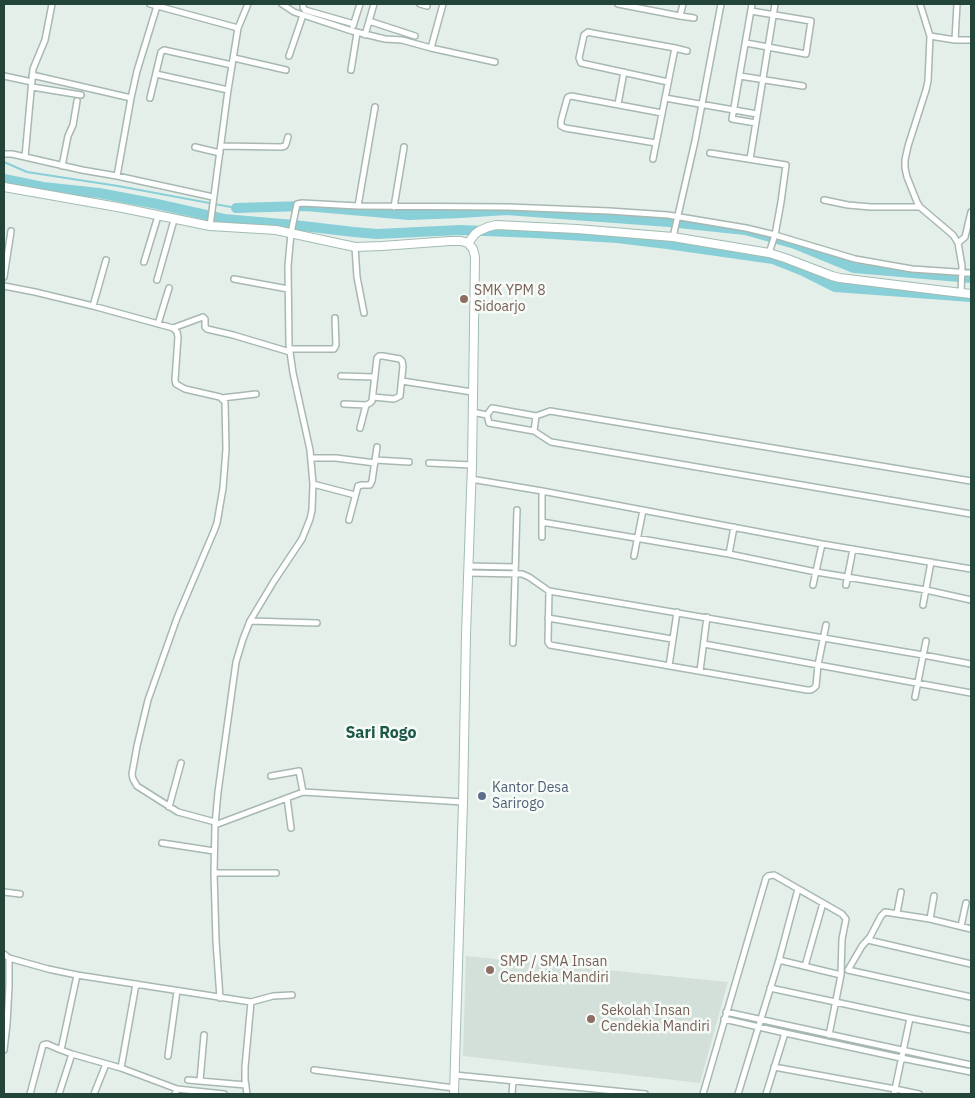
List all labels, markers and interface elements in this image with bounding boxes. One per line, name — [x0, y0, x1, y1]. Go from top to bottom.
place label: SMK YPM 8 Sidoarjo — [474, 283, 546, 316]
marker: SMK YPM 8 Sidoarjo — [458, 293, 470, 305]
district label: Sari Rogo — [345, 723, 417, 743]
place label: Kantor Desa Sarirogo — [492, 780, 569, 812]
marker: Kantor Desa Sarirogo — [476, 790, 488, 802]
place label: SMP / SMA Insan Cendekia Mandiri — [500, 954, 609, 986]
marker: SMP / SMA Insan Cendekia Mandiri — [484, 964, 496, 976]
place label: Sekolah Insan Cendekia Mandiri — [601, 1003, 710, 1036]
marker: Sekolah Insan Cendekia Mandiri — [585, 1013, 597, 1025]

